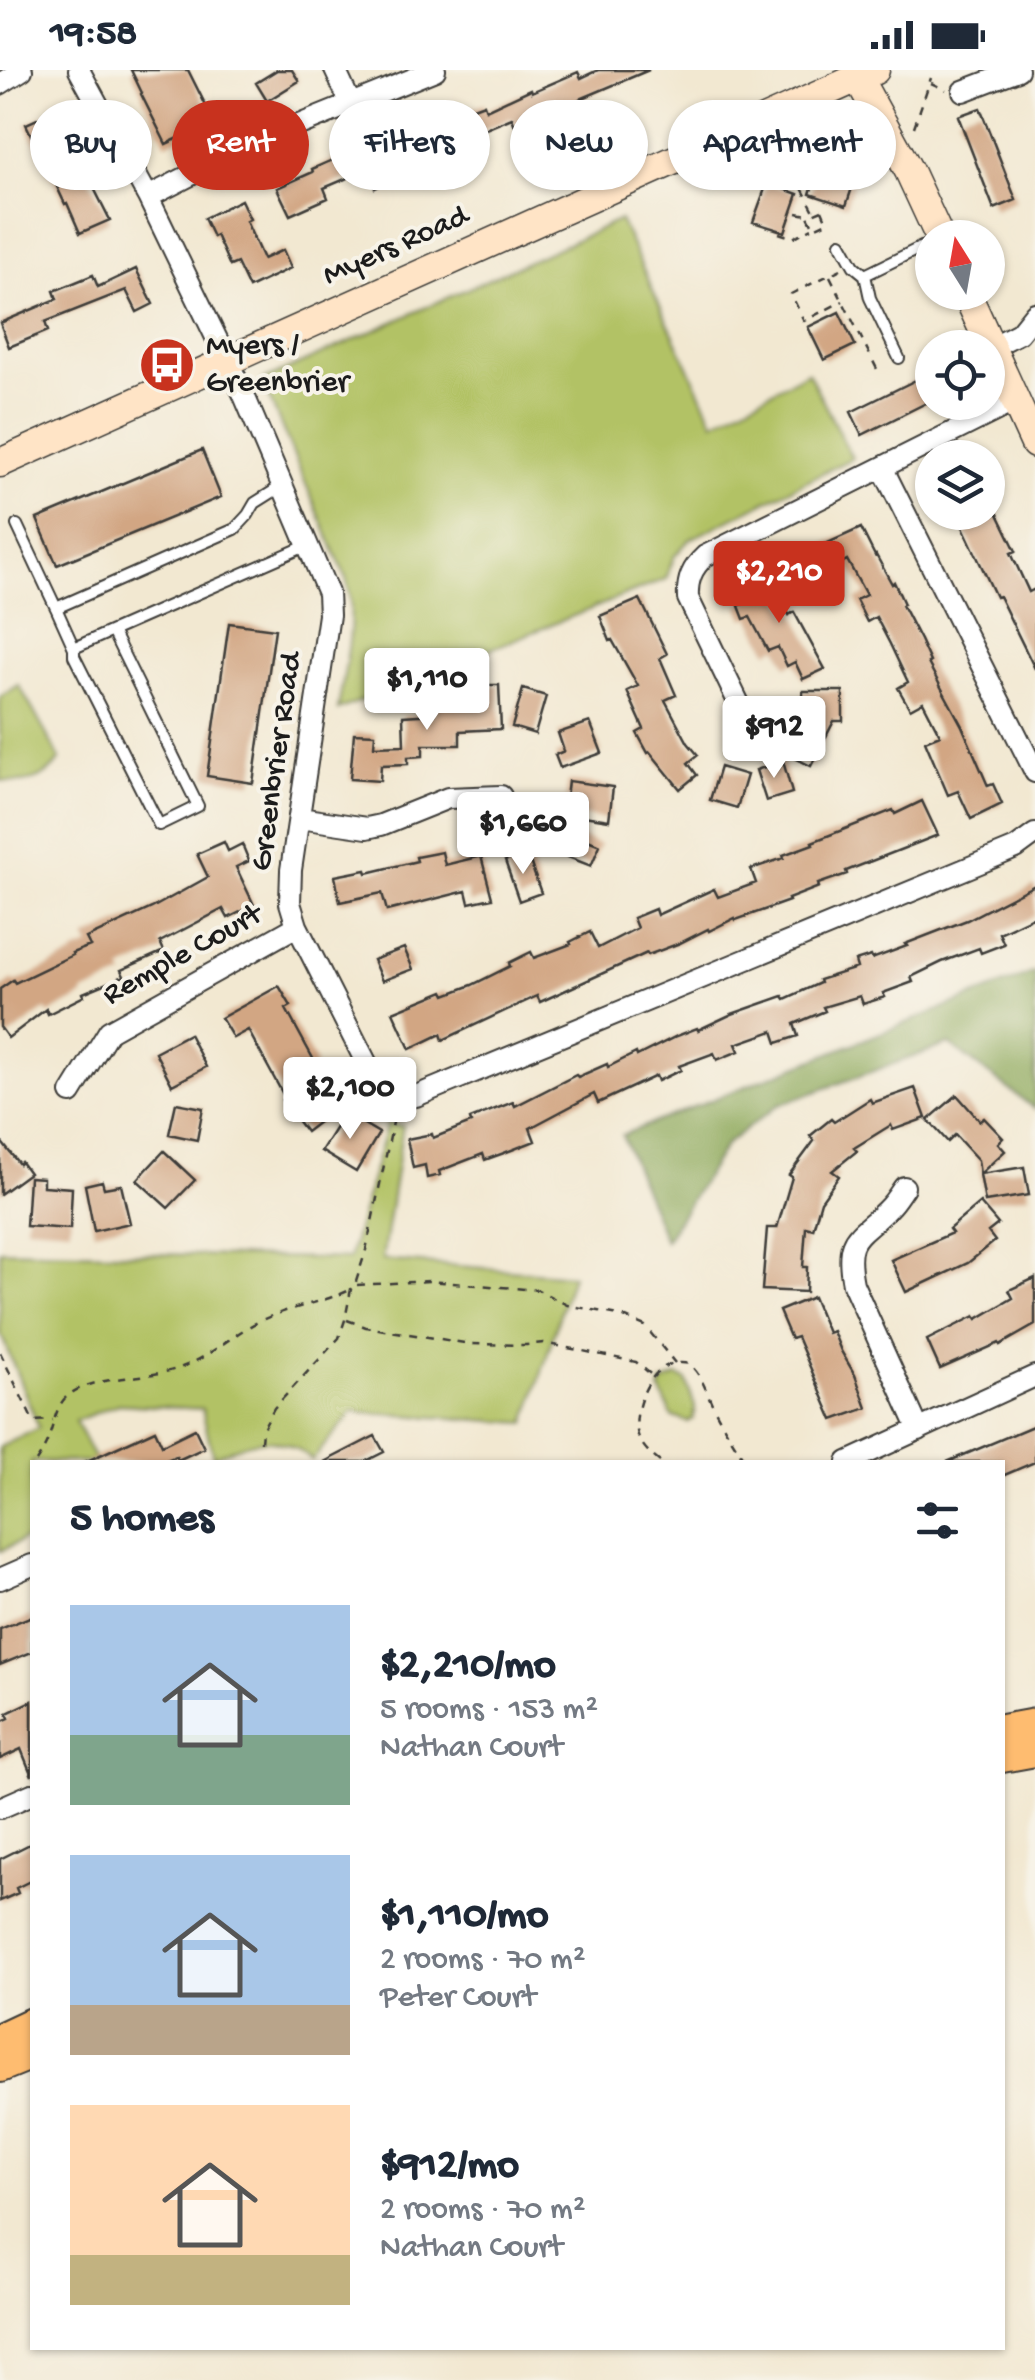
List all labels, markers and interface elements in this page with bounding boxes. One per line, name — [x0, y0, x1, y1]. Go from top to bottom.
text: 19:58 — [50, 13, 137, 57]
chip: Buy — [30, 100, 152, 190]
chip: Rent — [172, 100, 309, 190]
chip: Filters — [329, 100, 490, 190]
chip: New — [510, 100, 648, 190]
chip: Apartment — [668, 100, 896, 190]
street label: Myers Road — [317, 197, 477, 296]
north arrow — [915, 220, 1005, 310]
map controls — [915, 220, 1005, 530]
place label: Myers / Greenbrier — [206, 328, 351, 403]
button: locate — [915, 330, 1005, 420]
bus stop icon: Myers / Greenbrier — [137, 335, 197, 395]
button: layers — [915, 440, 1005, 530]
pin: $2,210 — [698, 541, 860, 626]
text: $2,210 — [736, 554, 822, 592]
street label: Greenbrier Road — [244, 648, 312, 874]
pin: $1,110 — [346, 648, 508, 733]
text: $1,110 — [386, 661, 468, 699]
pin: $912 — [715, 696, 833, 781]
text: $912 — [744, 709, 804, 747]
pin: $1,660 — [442, 792, 604, 877]
text: $1,660 — [479, 805, 567, 843]
street label: Remple Court — [97, 895, 272, 1015]
pin: $2,100 — [269, 1057, 431, 1142]
text: $2,100 — [305, 1070, 395, 1108]
icon: filters — [910, 1493, 965, 1548]
text: 5 homes — [70, 1496, 213, 1545]
text: $2,210/mo — [380, 1643, 556, 1692]
icon: home — [150, 1645, 270, 1765]
text: 5 rooms · 153 m² — [380, 1692, 598, 1730]
text: Nathan Court — [380, 1730, 563, 1768]
text: $1,110/mo — [380, 1893, 549, 1942]
icon: home — [150, 1895, 270, 2015]
text: 2 rooms · 70 m² — [380, 1942, 585, 1980]
text: Peter Court — [380, 1980, 536, 2018]
text: $912/mo — [380, 2143, 519, 2192]
icon: home — [150, 2145, 270, 2265]
text: 2 rooms · 70 m² — [380, 2192, 585, 2230]
text: Nathan Court — [380, 2230, 563, 2268]

